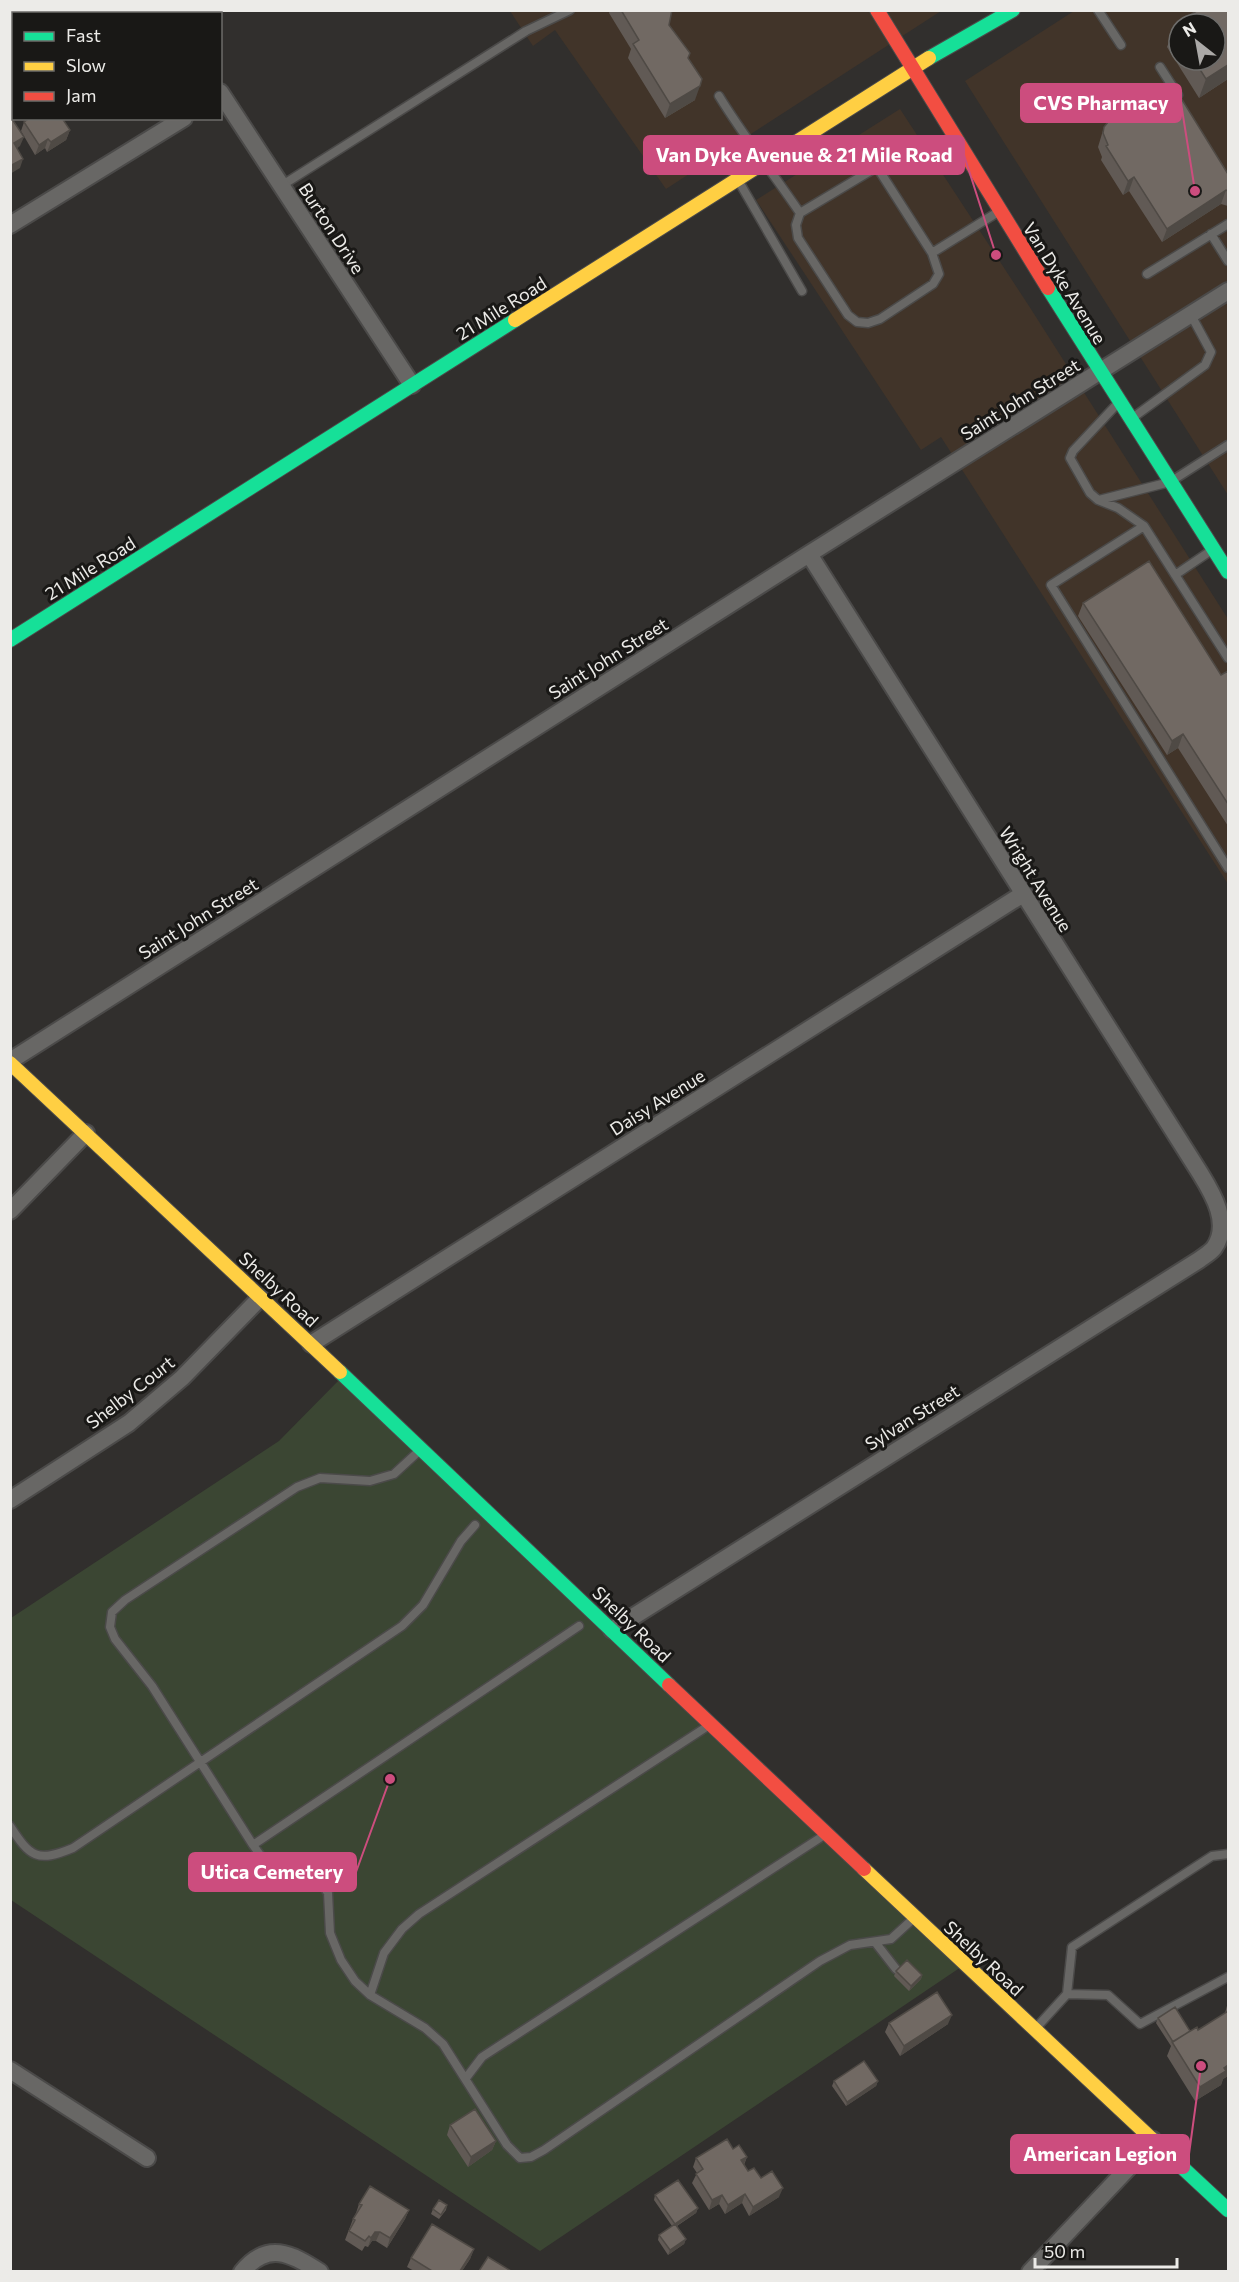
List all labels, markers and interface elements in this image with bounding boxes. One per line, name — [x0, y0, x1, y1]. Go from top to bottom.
legend — [12, 12, 222, 120]
north arrow — [1167, 12, 1227, 72]
text: N — [1179, 17, 1199, 40]
text: Fast — [66, 24, 101, 46]
text: Slow — [66, 54, 106, 76]
text: Jam — [66, 84, 96, 106]
callout: CVS Pharmacy — [1021, 84, 1181, 122]
text: CVS Pharmacy — [1033, 90, 1169, 114]
callout: Van Dyke Avenue & 21 Mile Road — [644, 136, 964, 174]
text: Van Dyke Avenue & 21 Mile Road — [656, 142, 952, 166]
street label: Burton Drive — [294, 178, 370, 278]
street label: Van Dyke Avenue — [1019, 218, 1111, 348]
street label: 21 Mile Road — [452, 272, 550, 344]
street label: Saint John Street — [956, 353, 1084, 445]
street label: 21 Mile Road — [41, 532, 139, 604]
street label: Saint John Street — [544, 612, 672, 704]
street label: Wright Avenue — [995, 822, 1077, 936]
street label: Saint John Street — [134, 872, 262, 964]
street label: Daisy Avenue — [605, 1064, 709, 1140]
street label: Shelby Road — [235, 1247, 323, 1331]
street label: Shelby Court — [82, 1351, 178, 1433]
street label: Sylvan Street — [861, 1379, 963, 1455]
street label: Shelby Road — [588, 1581, 676, 1667]
callout: Utica Cemetery — [189, 1853, 356, 1891]
text: Utica Cemetery — [201, 1859, 343, 1883]
street label: Shelby Road — [940, 1916, 1028, 2000]
callout: American Legion — [1011, 2135, 1189, 2173]
text: American Legion — [1023, 2141, 1177, 2165]
scale bar — [1035, 2231, 1178, 2269]
text: 50 m — [1044, 2240, 1085, 2262]

